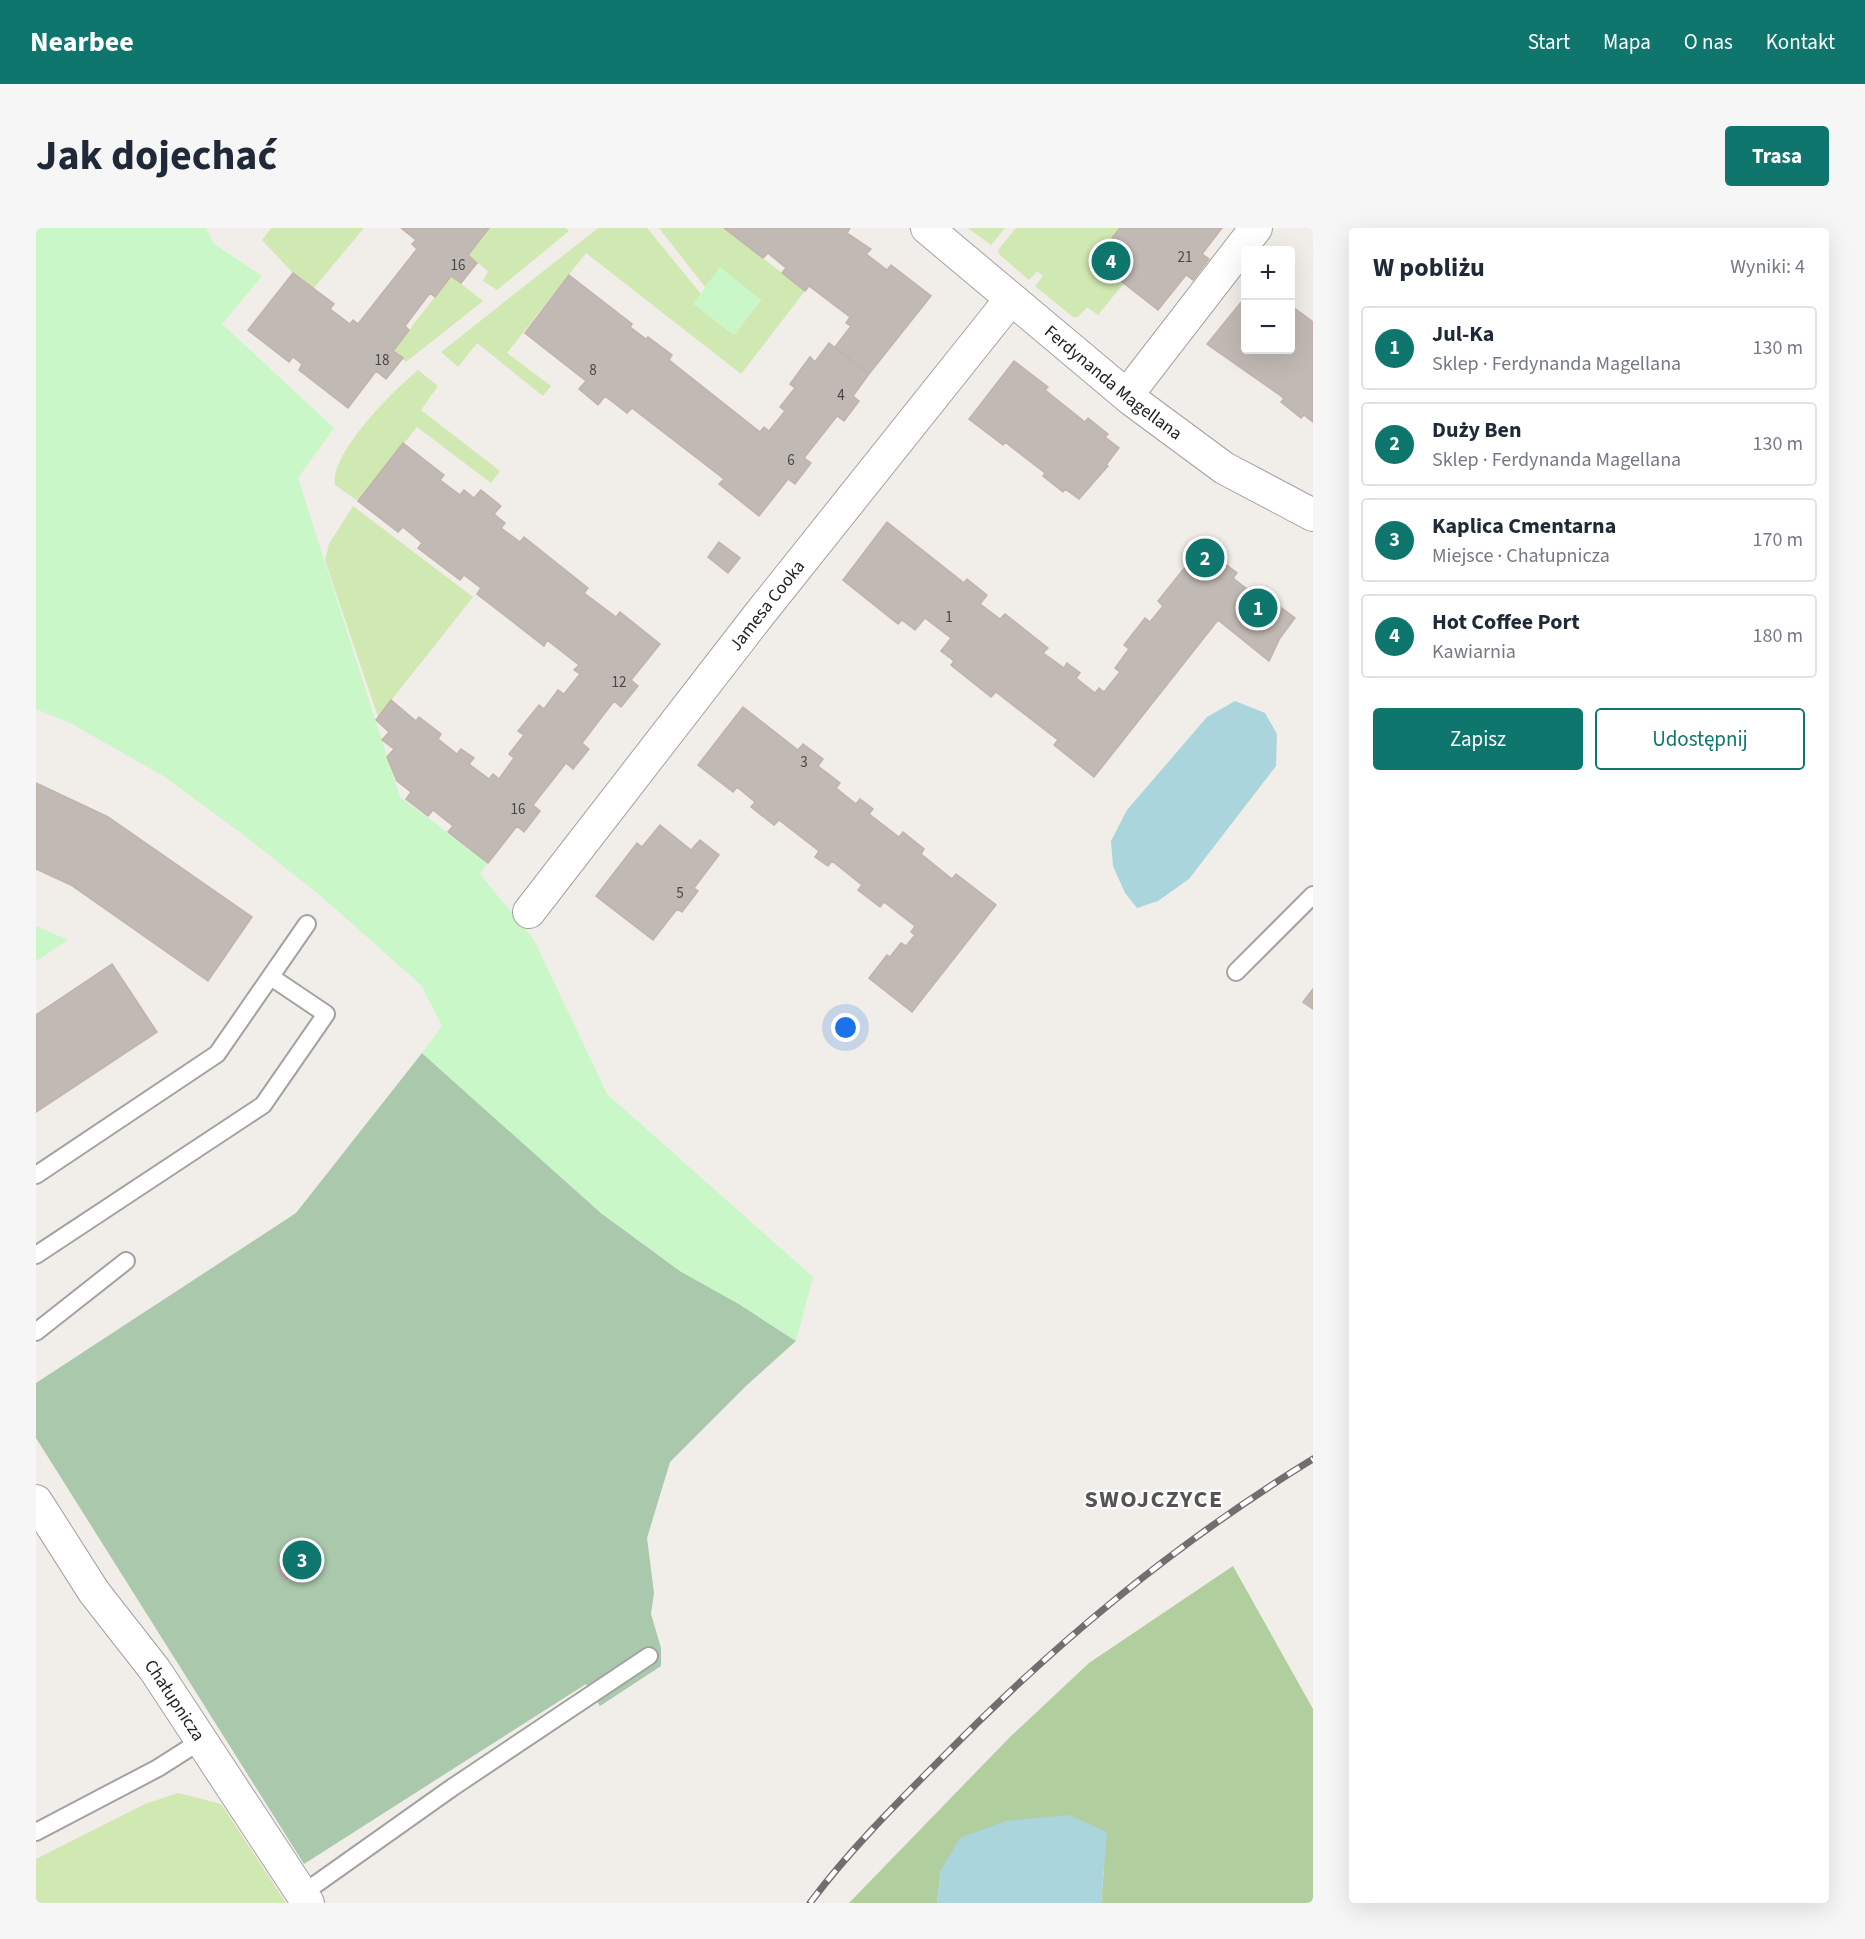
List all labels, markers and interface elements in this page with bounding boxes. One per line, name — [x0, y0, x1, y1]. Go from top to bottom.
text: Nearbee — [30, 22, 134, 62]
text: Start — [1528, 27, 1570, 57]
text: Mapa — [1603, 27, 1651, 57]
text: O nas — [1684, 27, 1733, 57]
text: Kontakt — [1766, 27, 1835, 57]
text: Jak dojechać — [36, 126, 277, 186]
button: Trasa — [1725, 126, 1829, 186]
pin: 4 — [1092, 238, 1130, 284]
map controls — [1241, 246, 1295, 354]
button: + — [1241, 246, 1295, 300]
house number: 21 — [1178, 247, 1192, 268]
text: W pobliżu — [1373, 249, 1485, 286]
text: Wyniki: 4 — [1730, 253, 1805, 281]
house number: 16 — [451, 255, 465, 276]
button: − — [1241, 300, 1295, 354]
text: Jul-Ka — [1432, 318, 1494, 350]
street label: Ferdynanda Magellana — [1039, 319, 1187, 446]
text: 1 — [1389, 334, 1400, 362]
text: 130 m — [1753, 334, 1803, 362]
house number: 18 — [375, 350, 389, 371]
text: Sklep · Ferdynanda Magellana — [1432, 350, 1681, 378]
house number: 8 — [589, 360, 597, 381]
house number: 4 — [837, 385, 845, 406]
text: Duży Ben — [1432, 414, 1522, 446]
text: 2 — [1389, 430, 1400, 458]
text: 130 m — [1753, 430, 1803, 458]
text: Sklep · Ferdynanda Magellana — [1432, 446, 1681, 474]
house number: 6 — [787, 450, 795, 471]
text: Kaplica Cmentarna — [1432, 510, 1616, 542]
text: 3 — [1389, 526, 1400, 554]
text: 170 m — [1753, 526, 1803, 554]
pin: 2 — [1186, 536, 1224, 580]
text: Miejsce · Chałupnicza — [1432, 542, 1610, 570]
street label: Jamesa Cooka — [723, 555, 810, 656]
pin: 1 — [1238, 586, 1278, 631]
text: Hot Coffee Port — [1432, 606, 1580, 638]
house number: 1 — [945, 607, 953, 628]
text: 4 — [1389, 622, 1400, 650]
text: 180 m — [1753, 622, 1803, 650]
text: Kawiarnia — [1432, 638, 1516, 666]
house number: 12 — [612, 672, 626, 693]
button: Zapisz — [1373, 708, 1583, 770]
button: Udostępnij — [1595, 708, 1805, 770]
house number: 3 — [800, 752, 808, 773]
house number: 16 — [511, 799, 525, 820]
house number: 5 — [676, 883, 684, 904]
your location — [831, 1013, 860, 1042]
district label: SWOJCZYCE — [1084, 1482, 1224, 1517]
pin: 3 — [282, 1538, 322, 1582]
street label: Chałupnicza — [139, 1654, 211, 1746]

